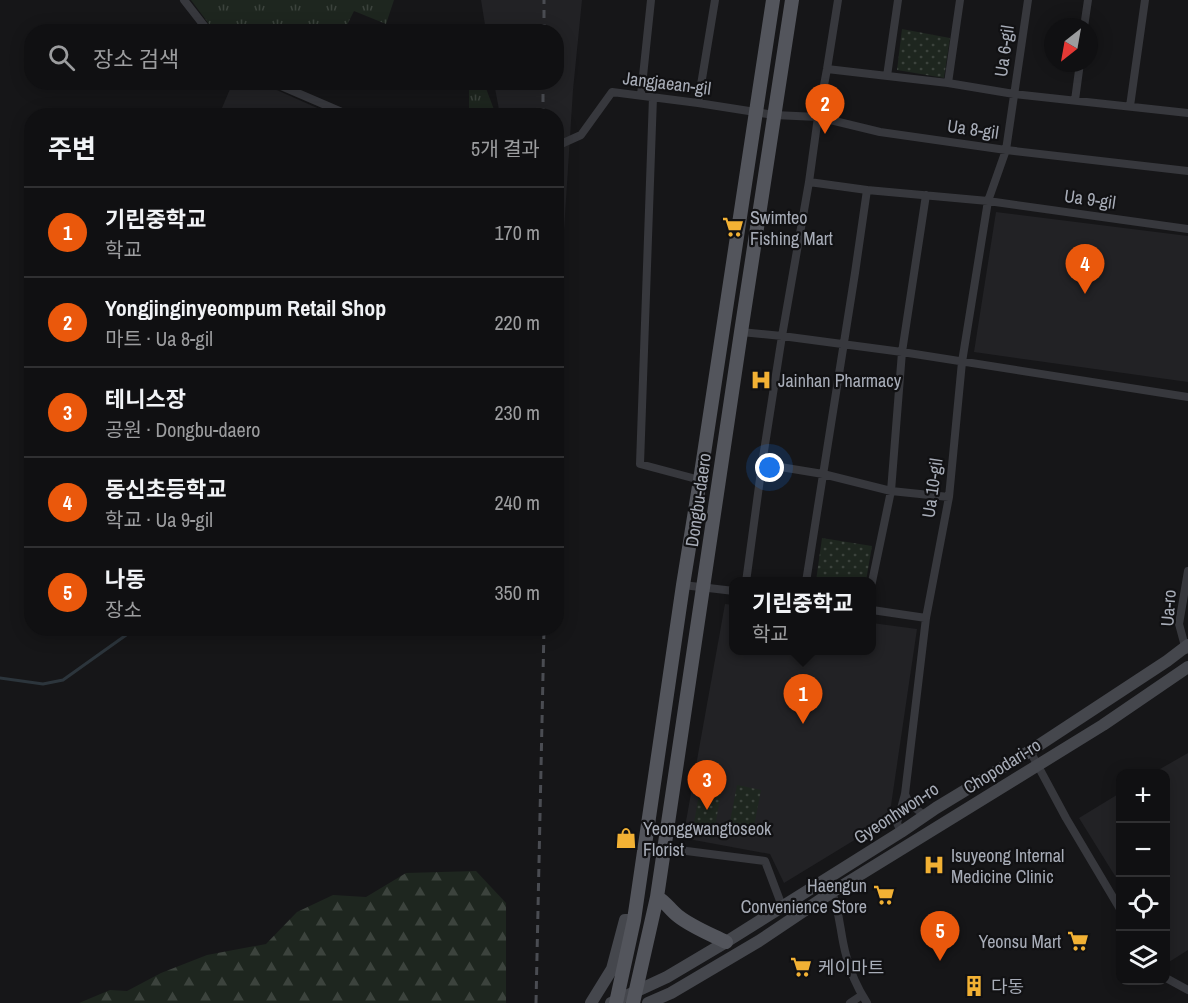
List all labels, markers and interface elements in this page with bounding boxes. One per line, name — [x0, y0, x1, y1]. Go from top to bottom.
north arrow — [1044, 18, 1098, 72]
search box — [24, 24, 564, 90]
street label: Ua 6-gil — [988, 24, 1020, 78]
icon: search — [45, 41, 78, 74]
text: 장소 검색 — [93, 44, 179, 74]
street label: Jangjaean-gil — [621, 65, 713, 101]
pin: 2 — [806, 84, 844, 134]
street label: Ua 8-gil — [946, 113, 1000, 145]
text: 주변 — [48, 131, 96, 166]
text: 5개 결과 — [471, 135, 540, 162]
street label: Ua 9-gil — [1063, 183, 1117, 215]
text: 기린중학교 — [105, 204, 206, 234]
place label: Swimteo Fishing Mart — [750, 205, 833, 251]
supermarket icon: Swimteo Fishing Mart — [721, 215, 745, 239]
text: 1 — [63, 219, 72, 246]
text: 170 m — [494, 219, 540, 246]
text: 학교 — [105, 236, 142, 263]
pin: 4 — [1066, 244, 1104, 294]
text: Yongjinginyeompum Retail Shop — [105, 293, 386, 323]
text: 2 — [63, 309, 72, 336]
text: 220 m — [494, 309, 540, 336]
text: 마트 · Ua 8-gil — [105, 325, 213, 352]
hospital icon: Jainhan Pharmacy — [749, 368, 773, 392]
place label: Jainhan Pharmacy — [778, 368, 902, 393]
text: 테니스장 — [105, 384, 186, 414]
text: 3 — [63, 399, 72, 426]
text: 230 m — [494, 399, 540, 426]
text: 공원 · Dongbu-daero — [105, 416, 260, 443]
street label: Dongbu-daero — [679, 452, 717, 548]
your location — [755, 453, 784, 482]
street label: Ua 10-gil — [915, 457, 949, 519]
text: 동신초등학교 — [105, 474, 226, 504]
text: 4 — [63, 489, 72, 516]
text: 240 m — [494, 489, 540, 516]
text: 학교 · Ua 9-gil — [105, 506, 213, 533]
text: 나동 — [105, 564, 145, 594]
popup — [729, 577, 876, 655]
text: 5 — [63, 579, 72, 606]
text: 350 m — [494, 579, 540, 606]
text: 기린중학교 — [752, 588, 853, 618]
street label: Ua-ro — [1154, 589, 1182, 627]
text: 장소 — [105, 596, 142, 623]
text: 학교 — [752, 620, 789, 647]
pin: 1 — [784, 674, 822, 724]
street label: Chopodari-ro — [958, 732, 1046, 800]
pin: 3 — [688, 760, 726, 810]
map controls — [1116, 769, 1170, 985]
button: + — [1116, 769, 1170, 823]
street label: Gyeonhwon-ro — [849, 776, 943, 850]
place label: Yeonggwangtoseok Florist — [643, 816, 772, 862]
button: − — [1116, 823, 1170, 877]
shop icon: Yeonggwangtoseok Florist — [614, 826, 638, 850]
place label: Isuyeong Internal Medicine Clinic — [951, 843, 1064, 889]
hospital icon: Isuyeong Internal Medicine Clinic — [922, 853, 946, 877]
place label: Haengun Convenience Store — [741, 873, 867, 919]
button: locate — [1116, 877, 1170, 931]
supermarket icon: Haengun Convenience Store — [872, 883, 896, 907]
pin: 5 — [920, 912, 960, 961]
place label: Yeonsu Mart — [978, 929, 1061, 954]
supermarket icon: Yeonsu Mart — [1066, 929, 1090, 953]
button: layers — [1116, 931, 1170, 985]
supermarket icon: 케이마트 — [789, 955, 813, 979]
place label: 케이마트 — [818, 955, 884, 980]
building icon: 다동 — [962, 974, 986, 998]
place label: 다동 — [991, 974, 1024, 999]

